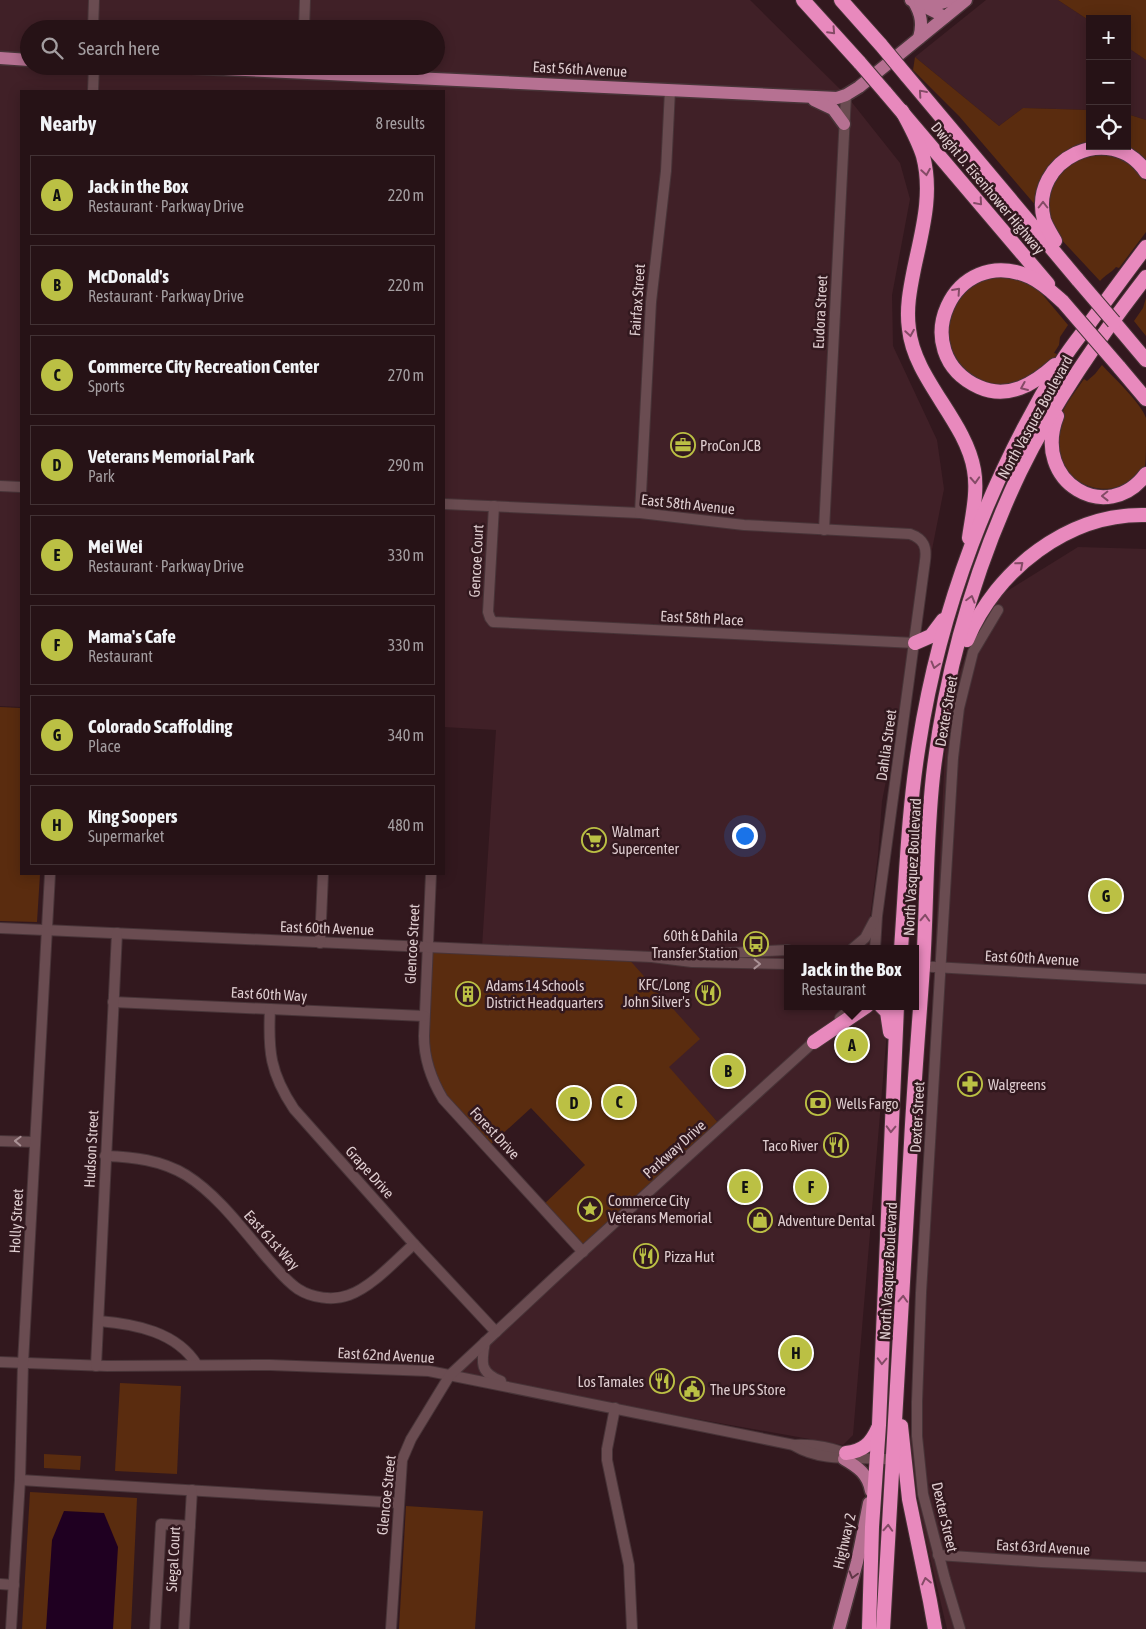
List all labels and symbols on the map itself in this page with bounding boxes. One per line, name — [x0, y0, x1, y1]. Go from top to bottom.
one-way arrow — [826, 26, 835, 35]
street label: East 56th Avenue — [532, 58, 628, 80]
one-way arrow — [919, 90, 927, 99]
street label: Dwight D. Eisenhower Highway — [928, 119, 1048, 257]
one-way arrow — [920, 168, 930, 177]
one-way arrow — [973, 196, 981, 205]
one-way arrow — [1038, 201, 1048, 209]
street label: Fairfax Street — [626, 263, 648, 337]
street label: Eudora Street — [810, 275, 830, 349]
one-way arrow — [952, 287, 961, 296]
one-way arrow — [904, 329, 914, 337]
street label: North Vasquez Boulevard — [994, 353, 1076, 481]
one-way arrow — [1020, 380, 1029, 391]
office icon: ProCon JCB — [670, 432, 696, 458]
place label: ProCon JCB — [700, 437, 761, 454]
one-way arrow — [969, 476, 980, 484]
street label: East 58th Avenue — [640, 491, 736, 517]
one-way arrow — [1100, 491, 1108, 501]
street label: Gencoe Court — [466, 524, 486, 598]
one-way arrow — [1015, 562, 1024, 571]
one-way arrow — [966, 595, 976, 604]
street label: East 58th Place — [660, 607, 744, 629]
one-way arrow — [930, 661, 941, 669]
street label: Dexter Street — [931, 674, 961, 748]
street label: Dahlia Street — [873, 708, 899, 782]
street label: North Vasquez Boulevard — [900, 798, 924, 936]
place label: Walmart Supercenter — [612, 823, 680, 857]
your location — [732, 823, 758, 849]
supermarket icon: Walmart Supercenter — [581, 827, 607, 853]
pin: G — [1090, 877, 1122, 915]
street label: Glencoe Street — [401, 903, 423, 985]
one-way arrow — [920, 914, 930, 922]
street label: East 60th Avenue — [280, 918, 375, 938]
place label: 60th & Dahila Transfer Station — [652, 927, 738, 961]
bus stop icon: 60th & Dahila Transfer Station — [743, 931, 769, 957]
street label: East 60th Avenue — [984, 947, 1080, 969]
one-way arrow — [754, 958, 762, 969]
place label: KFC/Long John Silver's — [623, 976, 691, 1010]
place label: Adams 14 Schools District Headquarters — [486, 977, 603, 1011]
restaurant icon: KFC/Long John Silver's — [695, 980, 721, 1006]
building icon: Adams 14 Schools District Headquarters — [455, 981, 481, 1007]
street label: East 60th Way — [230, 984, 308, 1004]
pin: A — [836, 1026, 868, 1064]
pin: B — [712, 1052, 744, 1090]
pharmacy icon: Walgreens — [957, 1071, 983, 1097]
place label: Walgreens — [988, 1076, 1046, 1093]
street label: Dexter Street — [907, 1081, 927, 1153]
pin: C — [603, 1083, 635, 1121]
pin: D — [558, 1084, 590, 1122]
bank icon: Wells Fargo — [805, 1090, 831, 1116]
place label: Wells Fargo — [836, 1095, 898, 1112]
street label: Forest Drive — [467, 1103, 523, 1163]
street label: Hudson Street — [80, 1110, 102, 1188]
street label: Parkway Drive — [639, 1116, 709, 1181]
one-way arrow — [886, 1125, 897, 1133]
restaurant icon: Taco River — [823, 1132, 849, 1158]
one-way arrow — [13, 1136, 21, 1147]
place label: Taco River — [763, 1137, 819, 1154]
street label: Grape Drive — [342, 1142, 398, 1202]
pin: E — [729, 1168, 761, 1206]
pin: F — [795, 1168, 827, 1206]
street label: Holly Street — [6, 1188, 26, 1254]
place label: Commerce City Veterans Memorial — [608, 1192, 712, 1226]
place icon: Commerce City Veterans Memorial — [577, 1196, 603, 1222]
street label: North Vasquez Boulevard — [876, 1202, 900, 1340]
street label: East 61st Way — [241, 1207, 303, 1273]
shop icon: Adventure Dental — [747, 1207, 773, 1233]
place label: Adventure Dental — [778, 1212, 875, 1229]
restaurant icon: Pizza Hut — [633, 1243, 659, 1269]
place label: Pizza Hut — [664, 1248, 715, 1265]
one-way arrow — [897, 1295, 908, 1303]
pin: H — [780, 1334, 812, 1372]
street label: East 62nd Avenue — [337, 1344, 435, 1366]
one-way arrow — [877, 1358, 887, 1366]
restaurant icon: Los Tamales — [649, 1368, 675, 1394]
place label: Los Tamales — [578, 1373, 644, 1390]
public building icon: The UPS Store — [679, 1376, 705, 1402]
place label: The UPS Store — [710, 1381, 786, 1398]
street label: Glencoe Street — [373, 1454, 399, 1536]
street label: Dexter Street — [929, 1480, 961, 1554]
street label: Highway 2 — [829, 1511, 859, 1571]
one-way arrow — [883, 1524, 893, 1532]
street label: Siegal Court — [163, 1526, 183, 1592]
street label: East 63rd Avenue — [995, 1536, 1091, 1558]
one-way arrow — [849, 1570, 859, 1579]
one-way arrow — [921, 1577, 932, 1585]

